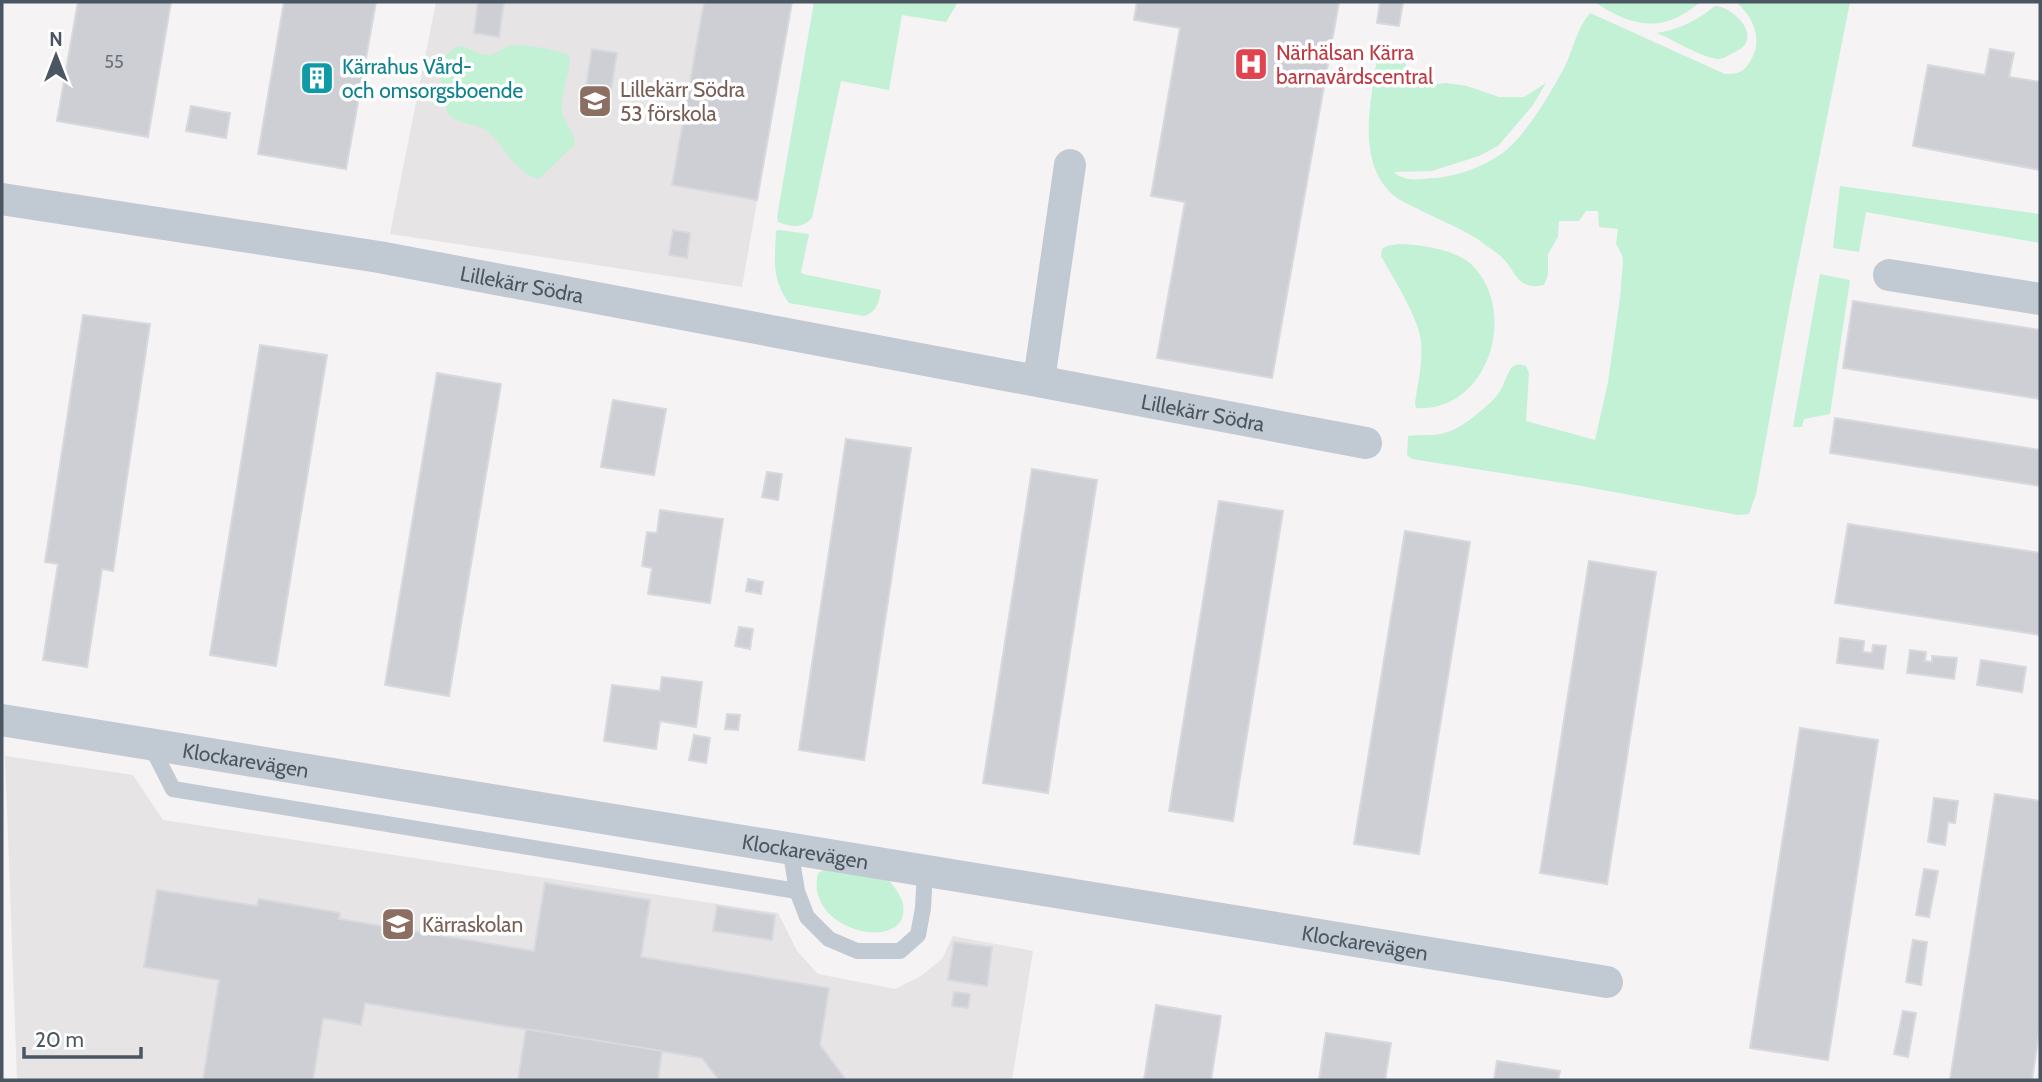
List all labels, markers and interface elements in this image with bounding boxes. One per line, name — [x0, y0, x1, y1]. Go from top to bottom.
north arrow — [21, 21, 91, 91]
text: N — [49, 28, 63, 51]
place label: Närhälsan Kärra barnavårdscentral — [1276, 40, 1433, 89]
hospital icon: Närhälsan Kärra barnavårdscentral — [1232, 45, 1270, 83]
house number: 55 — [104, 51, 124, 73]
place label: Kärrahus Vård- och omsorgsboende — [342, 54, 523, 103]
building icon: Kärrahus Vård- och omsorgsboende — [298, 59, 336, 97]
place label: Lillekärr Södra 53 förskola — [620, 77, 745, 126]
school or university icon: Lillekärr Södra 53 förskola — [576, 82, 614, 120]
street label: Lillekärr Södra — [458, 260, 586, 308]
street label: Lillekärr Södra — [1139, 388, 1267, 436]
street label: Klockarevägen — [181, 737, 311, 782]
street label: Klockarevägen — [740, 829, 870, 874]
school or university icon: Kärraskolan — [379, 905, 417, 943]
place label: Kärraskolan — [422, 912, 523, 937]
street label: Klockarevägen — [1300, 920, 1430, 965]
scale bar — [24, 1016, 142, 1060]
text: 20 m — [35, 1027, 84, 1052]

